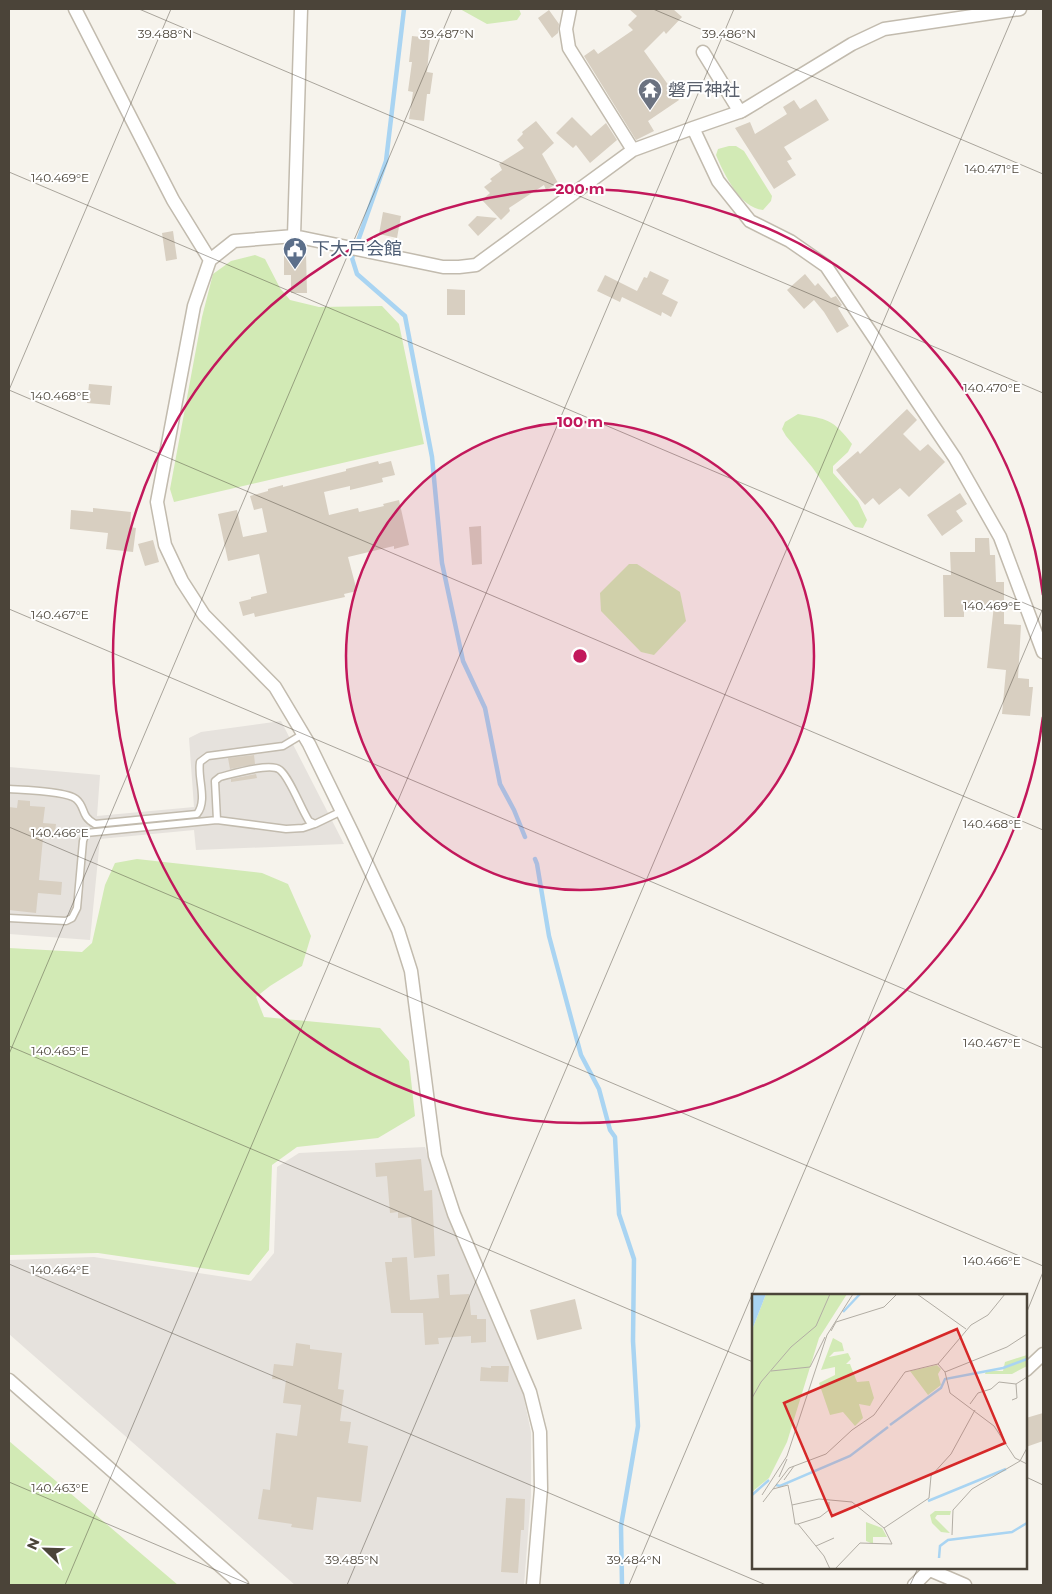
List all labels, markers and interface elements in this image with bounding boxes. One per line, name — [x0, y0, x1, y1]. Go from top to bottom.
text: 39.488°N — [138, 26, 192, 41]
text: 39.487°N — [420, 26, 474, 41]
text: 39.486°N — [702, 26, 756, 41]
temple icon: 磐戸神社 — [637, 77, 663, 111]
place label: 磐戸神社 — [668, 79, 740, 101]
text: 140.471°E — [965, 161, 1019, 176]
text: 140.469°E — [31, 170, 89, 185]
text: 200 m — [555, 179, 605, 198]
public building icon: 下大戸会館 — [282, 236, 308, 270]
place label: 下大戸会館 — [312, 238, 402, 260]
text: 140.470°E — [963, 380, 1021, 395]
text: 140.468°E — [31, 388, 89, 403]
text: 100 m — [557, 412, 603, 431]
text: 140.469°E — [963, 598, 1021, 613]
text: 140.467°E — [31, 607, 89, 622]
centre of rings — [571, 647, 589, 665]
text: 140.468°E — [963, 816, 1021, 831]
text: 140.466°E — [31, 825, 89, 840]
text: 140.467°E — [963, 1035, 1021, 1050]
text: 140.465°E — [31, 1043, 89, 1058]
text: 140.466°E — [963, 1253, 1021, 1268]
text: 140.464°E — [31, 1262, 89, 1277]
inset map — [752, 1294, 1027, 1569]
text: 140.463°E — [31, 1480, 89, 1495]
north arrow — [20, 1524, 70, 1574]
text: N — [23, 1535, 44, 1553]
text: 39.485°N — [325, 1552, 379, 1567]
text: 39.484°N — [607, 1552, 661, 1567]

